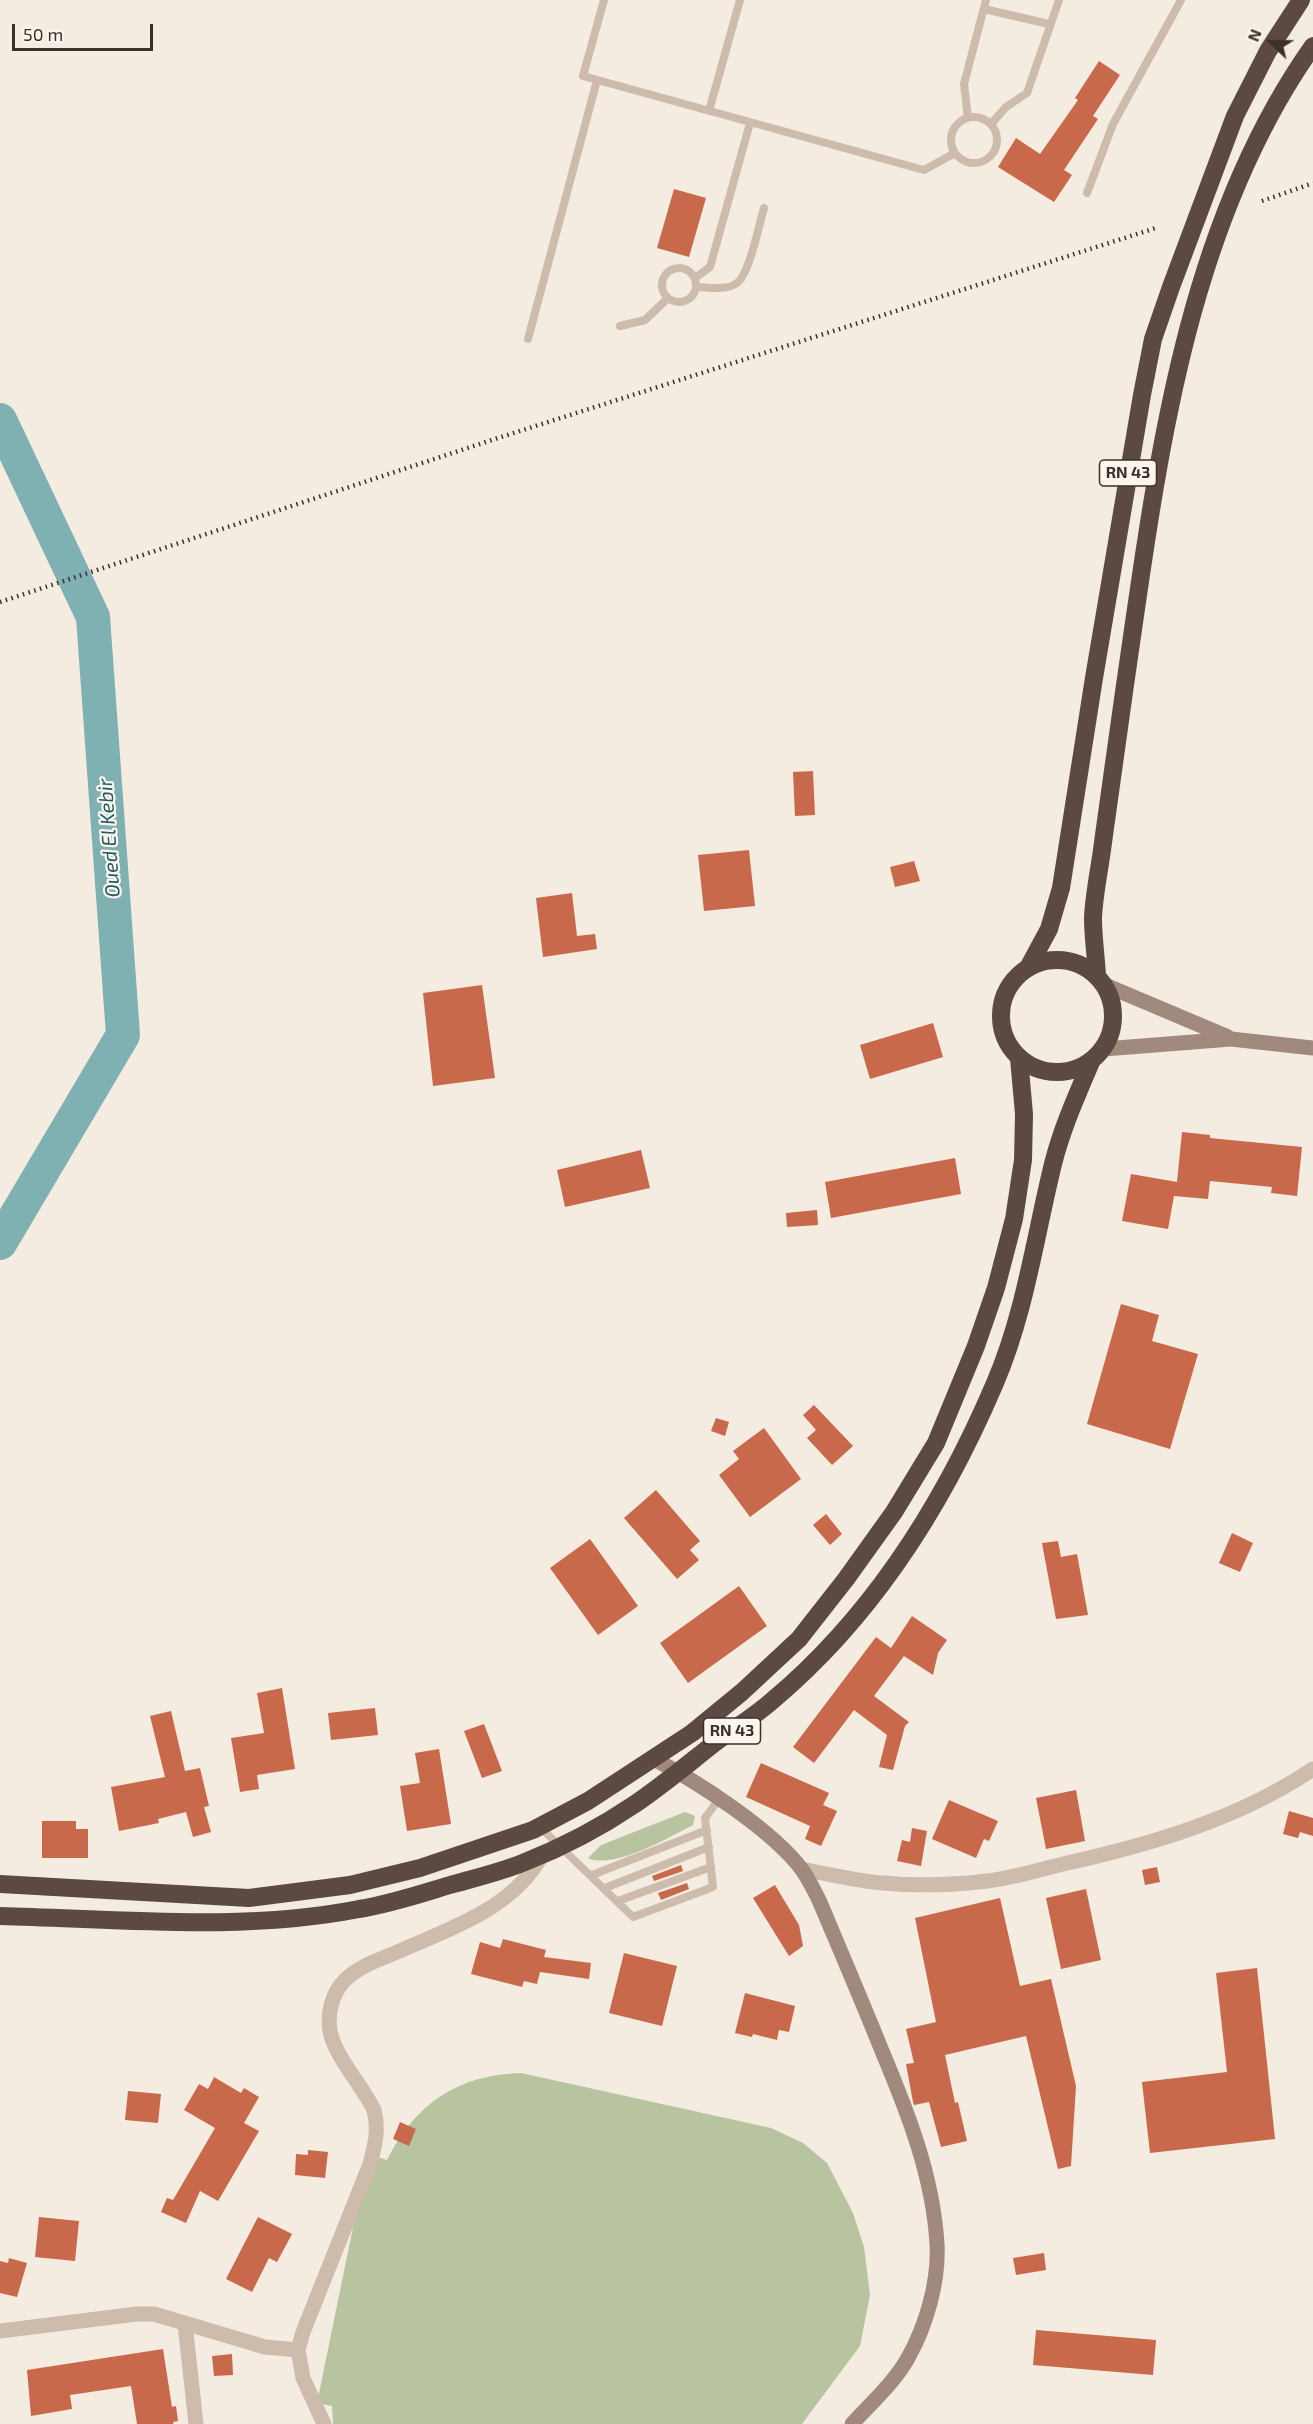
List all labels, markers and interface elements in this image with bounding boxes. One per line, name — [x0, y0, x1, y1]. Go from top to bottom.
scale bar — [15, 12, 156, 50]
north arrow — [1241, 12, 1301, 72]
text: 50 m — [23, 23, 63, 45]
text: N — [1243, 26, 1265, 44]
road number: RN 43 — [1100, 460, 1156, 486]
water label: Oued El Kebir — [93, 778, 125, 898]
road number: RN 43 — [704, 1718, 760, 1744]

